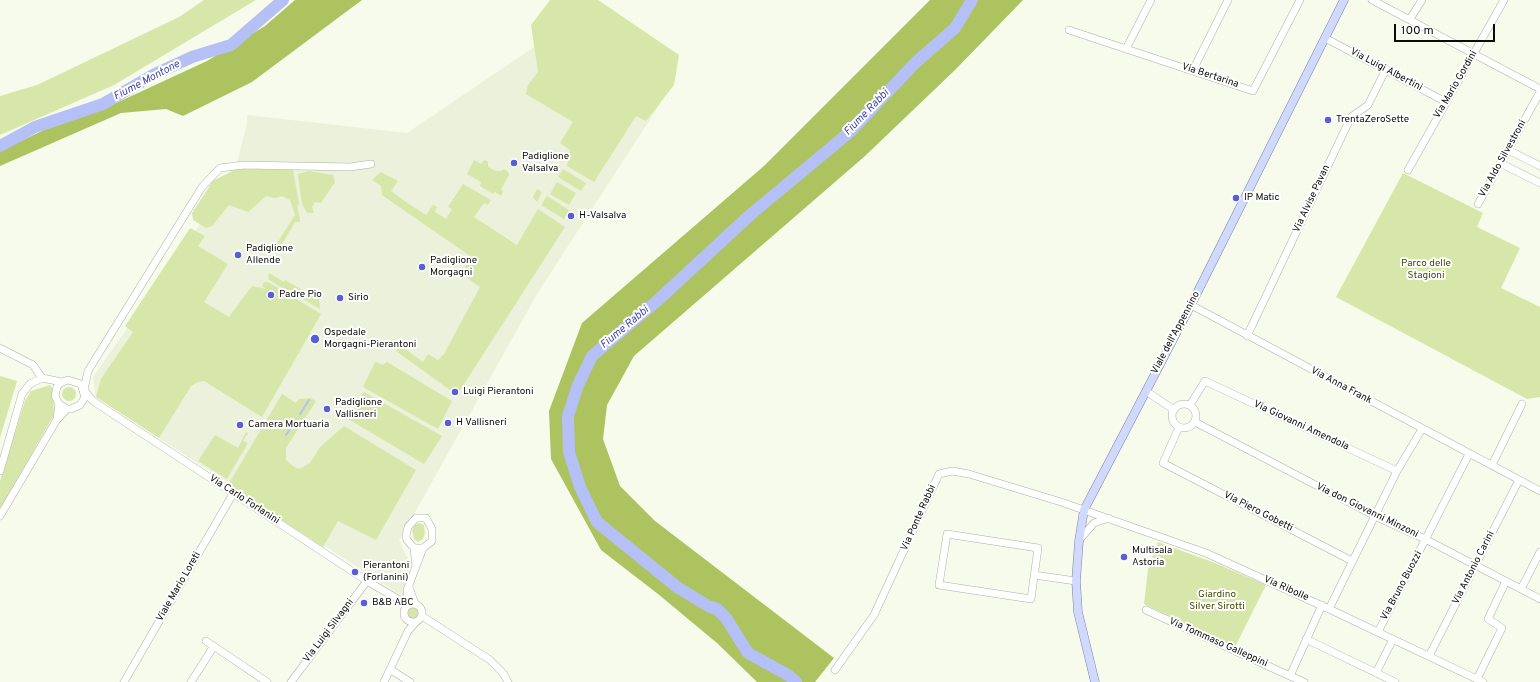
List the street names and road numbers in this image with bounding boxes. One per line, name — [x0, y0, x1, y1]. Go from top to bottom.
street label: Via Luigi Albertini — [1348, 46, 1424, 94]
street label: Via Mario Gordini — [1432, 49, 1480, 121]
street label: Via Bertarina — [1180, 61, 1240, 91]
street label: Via Aldo Silvestroni — [1477, 118, 1529, 200]
street label: Via Alvise Pavan — [1291, 163, 1333, 235]
street label: Viale dell'Appennino — [1149, 290, 1203, 376]
street label: Via Anna Frank — [1308, 365, 1374, 407]
street label: Via Giovanni Amendola — [1251, 399, 1351, 453]
street label: Via Carlo Forlanini — [207, 473, 281, 527]
street label: Via don Giovanni Minzoni — [1314, 481, 1420, 541]
street label: Via Ponte Rabbi — [899, 483, 939, 553]
street label: Via Piero Gobetti — [1221, 489, 1295, 535]
street label: Via Antonio Carini — [1450, 529, 1498, 607]
street label: Via Bruno Buozzi — [1379, 549, 1425, 623]
street label: Viale Mario Loreti — [154, 550, 204, 624]
street label: Via Ribolle — [1262, 574, 1310, 604]
street label: Via Luigi Silvagni — [301, 597, 357, 665]
street label: Via Tommaso Galleppini — [1167, 616, 1269, 670]

